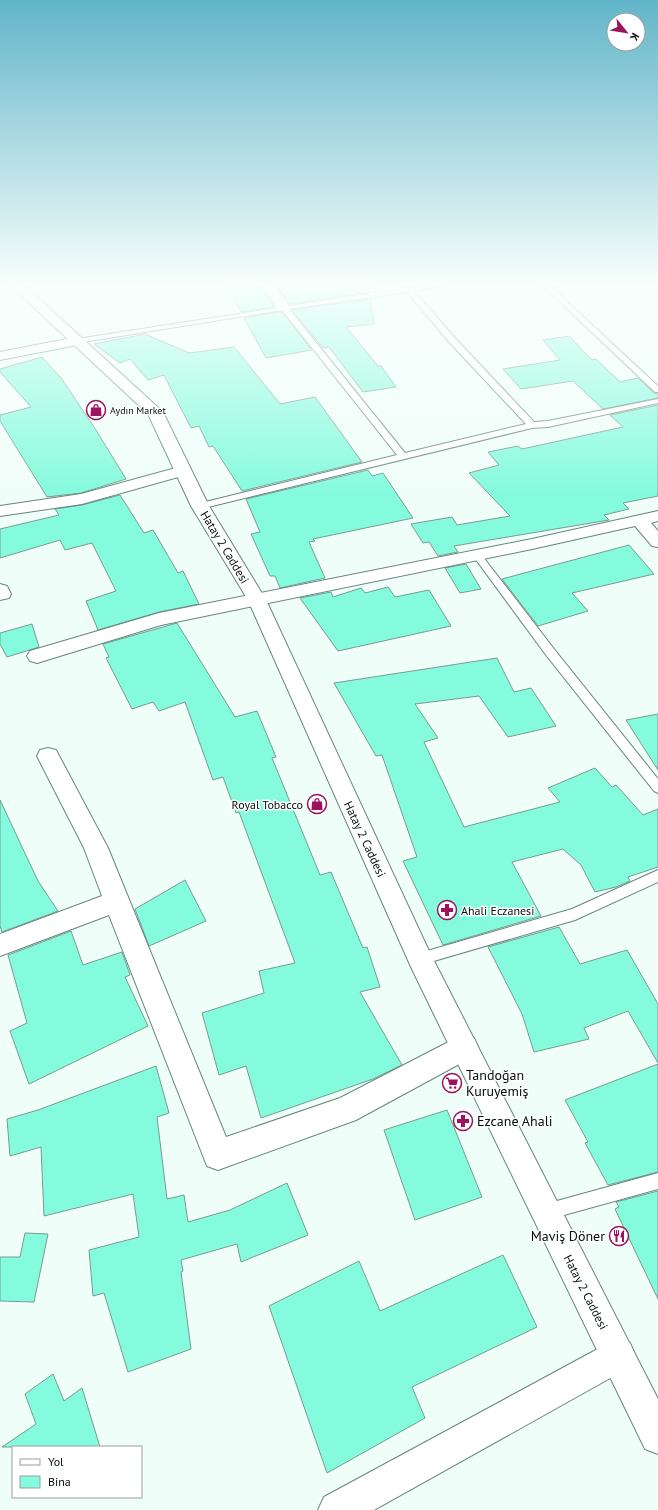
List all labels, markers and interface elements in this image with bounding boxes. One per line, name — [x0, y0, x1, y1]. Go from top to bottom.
north arrow — [606, 12, 646, 52]
text: K — [627, 31, 642, 44]
shop icon: Aydın Market — [85, 399, 107, 421]
place label: Aydın Market — [110, 404, 166, 417]
street label: Hatay 2 Caddesi — [197, 508, 253, 586]
shop icon: Royal Tobacco — [306, 793, 328, 815]
place label: Royal Tobacco — [232, 797, 303, 812]
street label: Hatay 2 Caddesi — [341, 799, 389, 879]
pharmacy icon: Ahali Eczanesi — [436, 899, 458, 921]
place label: Ahali Eczanesi — [461, 903, 534, 918]
place label: Tandoğan Kuruyemiş — [466, 1066, 529, 1100]
supermarket icon: Tandoğan Kuruyemiş — [441, 1072, 463, 1094]
pharmacy icon: Ezcane Ahali — [452, 1110, 474, 1132]
place label: Ezcane Ahali — [477, 1112, 553, 1130]
restaurant icon: Maviş Döner — [608, 1225, 630, 1247]
place label: Maviş Döner — [531, 1227, 605, 1245]
street label: Hatay 2 Caddesi — [561, 1252, 611, 1332]
legend — [12, 1446, 142, 1498]
text: Yol — [48, 1454, 64, 1469]
text: Bina — [48, 1474, 71, 1489]

